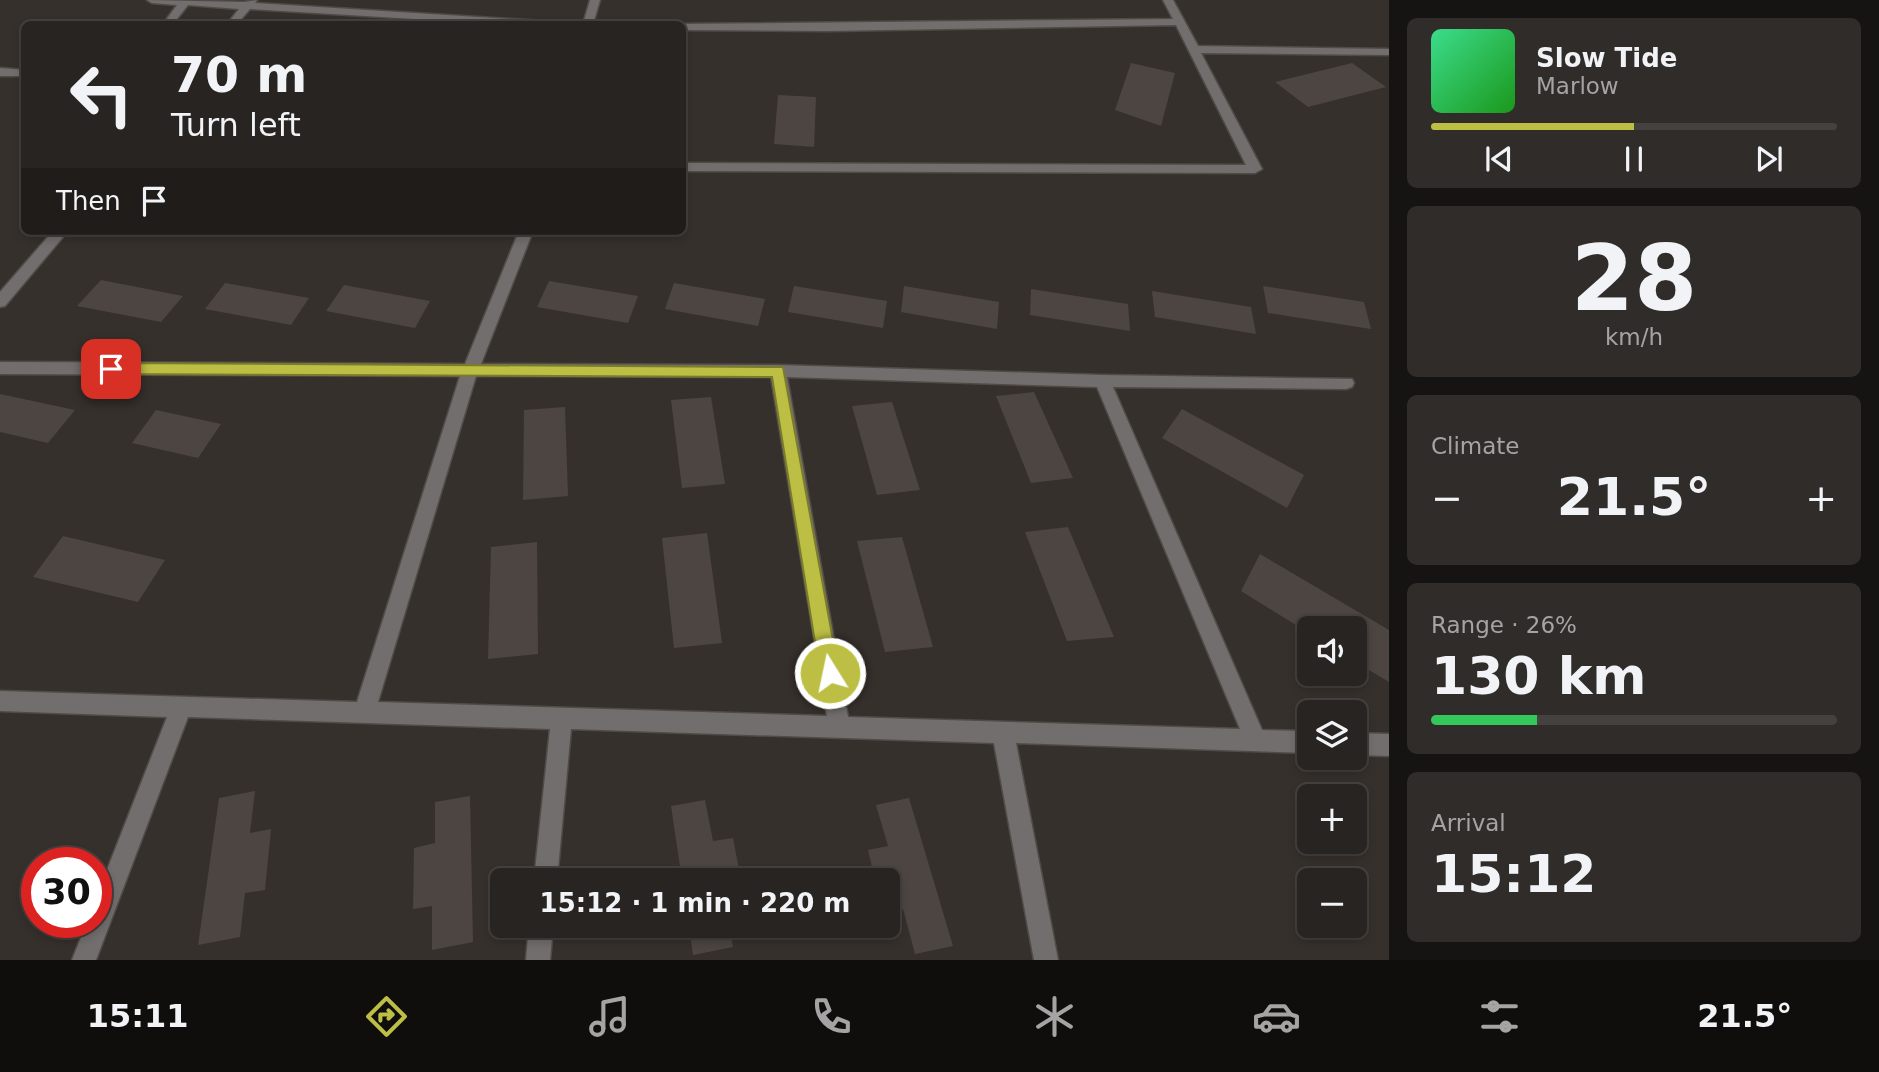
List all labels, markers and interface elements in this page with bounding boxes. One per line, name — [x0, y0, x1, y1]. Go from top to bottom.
text: Slow Tide — [1536, 43, 1677, 73]
text: 70 m — [171, 47, 307, 104]
icon: left — [56, 49, 147, 140]
text: Marlow — [1536, 73, 1619, 99]
text: Turn left — [171, 106, 301, 144]
icon: previous — [1480, 140, 1518, 178]
icon: pause — [1615, 140, 1653, 178]
icon: next — [1750, 140, 1788, 178]
icon: arrive — [135, 182, 173, 220]
text: Then — [56, 186, 121, 216]
text: 28 — [1571, 226, 1697, 331]
text: km/h — [1605, 324, 1663, 350]
pin — [81, 339, 141, 399]
icon: arrive — [92, 350, 130, 388]
text: Climate — [1431, 433, 1520, 459]
text: 21.5° — [1557, 467, 1711, 527]
text: − — [1431, 476, 1463, 520]
text: + — [1805, 476, 1837, 520]
text: Range · 26% — [1431, 612, 1577, 638]
map controls — [1297, 616, 1367, 938]
button: sound — [1297, 616, 1367, 686]
position arrow — [793, 636, 867, 710]
text: 130 km — [1431, 646, 1646, 706]
button: layers — [1297, 700, 1367, 770]
button: + — [1297, 784, 1367, 854]
text: Arrival — [1431, 810, 1506, 836]
text: 15:12 — [1431, 844, 1597, 904]
speed limit sign: 30 — [21, 847, 112, 938]
button: − — [1297, 868, 1367, 938]
text: 15:12 · 1 min · 220 m — [540, 888, 850, 918]
icon: directions — [362, 992, 411, 1041]
icon: music — [585, 992, 634, 1041]
icon: phone — [807, 992, 856, 1041]
icon: climate — [1030, 992, 1079, 1041]
icon: car — [1252, 992, 1301, 1041]
icon: filters — [1475, 992, 1524, 1041]
text: 15:11 — [87, 997, 189, 1035]
text: 21.5° — [1697, 997, 1792, 1035]

